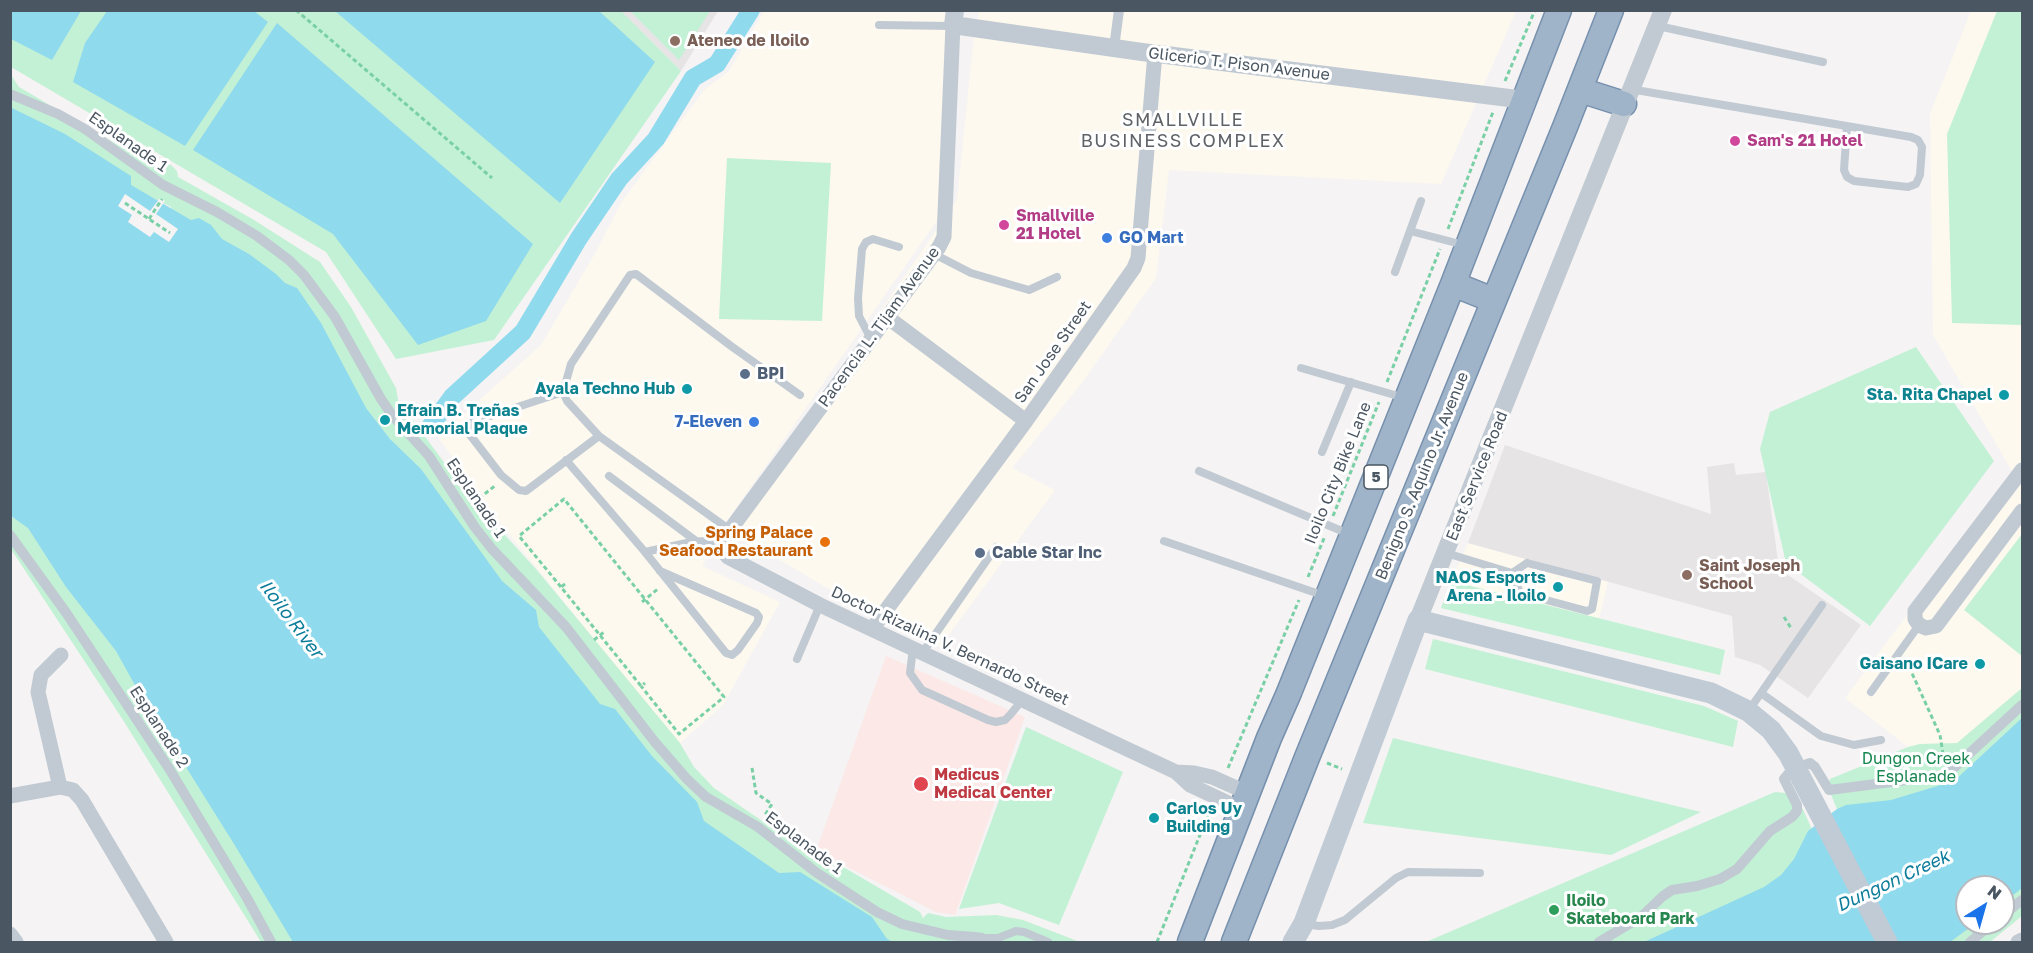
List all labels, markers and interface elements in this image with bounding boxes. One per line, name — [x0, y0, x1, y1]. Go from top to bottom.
place label: Ateneo de Iloilo — [687, 31, 809, 51]
marker: Ateneo de Iloilo — [668, 34, 682, 48]
street label: Glicerio T. Pison Avenue — [1147, 43, 1331, 85]
street label: Esplanade 1 — [85, 108, 171, 176]
district label: SMALLVILLE BUSINESS COMPLEX — [1081, 109, 1285, 152]
place label: Sam's 21 Hotel — [1747, 131, 1863, 151]
marker: Sam's 21 Hotel — [1728, 134, 1742, 148]
place label: Smallville 21 Hotel — [1016, 206, 1094, 244]
marker: Smallville 21 Hotel — [997, 218, 1011, 232]
place label: GO Mart — [1119, 228, 1184, 248]
marker: GO Mart — [1100, 231, 1114, 245]
street label: Pacencia L. Tijam Avenue — [814, 243, 944, 411]
street label: San Jose Street — [1011, 297, 1095, 407]
place label: BPI — [757, 364, 784, 384]
marker: BPI — [738, 367, 752, 381]
street label: Benigno S. Aquino Jr. Avenue — [1371, 369, 1473, 583]
place label: Ayala Techno Hub — [535, 379, 675, 399]
marker: Ayala Techno Hub — [680, 382, 694, 396]
place label: Sta. Rita Chapel — [1866, 385, 1992, 405]
marker: Sta. Rita Chapel — [1997, 388, 2011, 402]
street label: Iloilo City Bike Lane — [1301, 399, 1375, 547]
place label: Efrain B. Treñas Memorial Plaque — [397, 401, 528, 439]
street label: East Service Road — [1442, 408, 1512, 544]
place label: 7-Eleven — [674, 412, 742, 432]
marker: Efrain B. Treñas Memorial Plaque — [378, 413, 392, 427]
marker: 7-Eleven — [747, 415, 761, 429]
street label: Esplanade 1 — [442, 454, 510, 542]
road number: 5 — [1364, 465, 1388, 489]
place label: Spring Palace Seafood Restaurant — [659, 523, 813, 561]
marker: Spring Palace Seafood Restaurant — [818, 535, 832, 549]
place label: Cable Star Inc — [992, 543, 1102, 563]
marker: Cable Star Inc — [973, 546, 987, 560]
place label: Saint Joseph School — [1699, 556, 1800, 594]
place label: NAOS Esports Arena - Iloilo — [1435, 568, 1546, 606]
marker: Saint Joseph School — [1680, 568, 1694, 582]
water label: Iloilo River — [255, 576, 327, 662]
marker: NAOS Esports Arena - Iloilo — [1551, 580, 1565, 594]
street label: Doctor Rizalina V. Bernardo Street — [828, 582, 1072, 710]
place label: Gaisano ICare — [1860, 654, 1968, 674]
marker: Gaisano ICare — [1973, 657, 1987, 671]
street label: Esplanade 2 — [125, 683, 193, 771]
park label: Dungon Creek Esplanade — [1862, 749, 1970, 787]
place label: Medicus Medical Center — [934, 765, 1052, 803]
marker: Medicus Medical Center — [912, 775, 930, 793]
place label: Carlos Uy Building — [1166, 799, 1242, 837]
street label: Esplanade 1 — [761, 808, 847, 878]
marker: Carlos Uy Building — [1147, 811, 1161, 825]
water label: Dungon Creek — [1833, 845, 1953, 917]
north arrow — [1955, 875, 2015, 935]
text: N — [1984, 881, 2006, 904]
place label: Iloilo Skateboard Park — [1566, 891, 1695, 929]
marker: Iloilo Skateboard Park — [1547, 903, 1561, 917]

